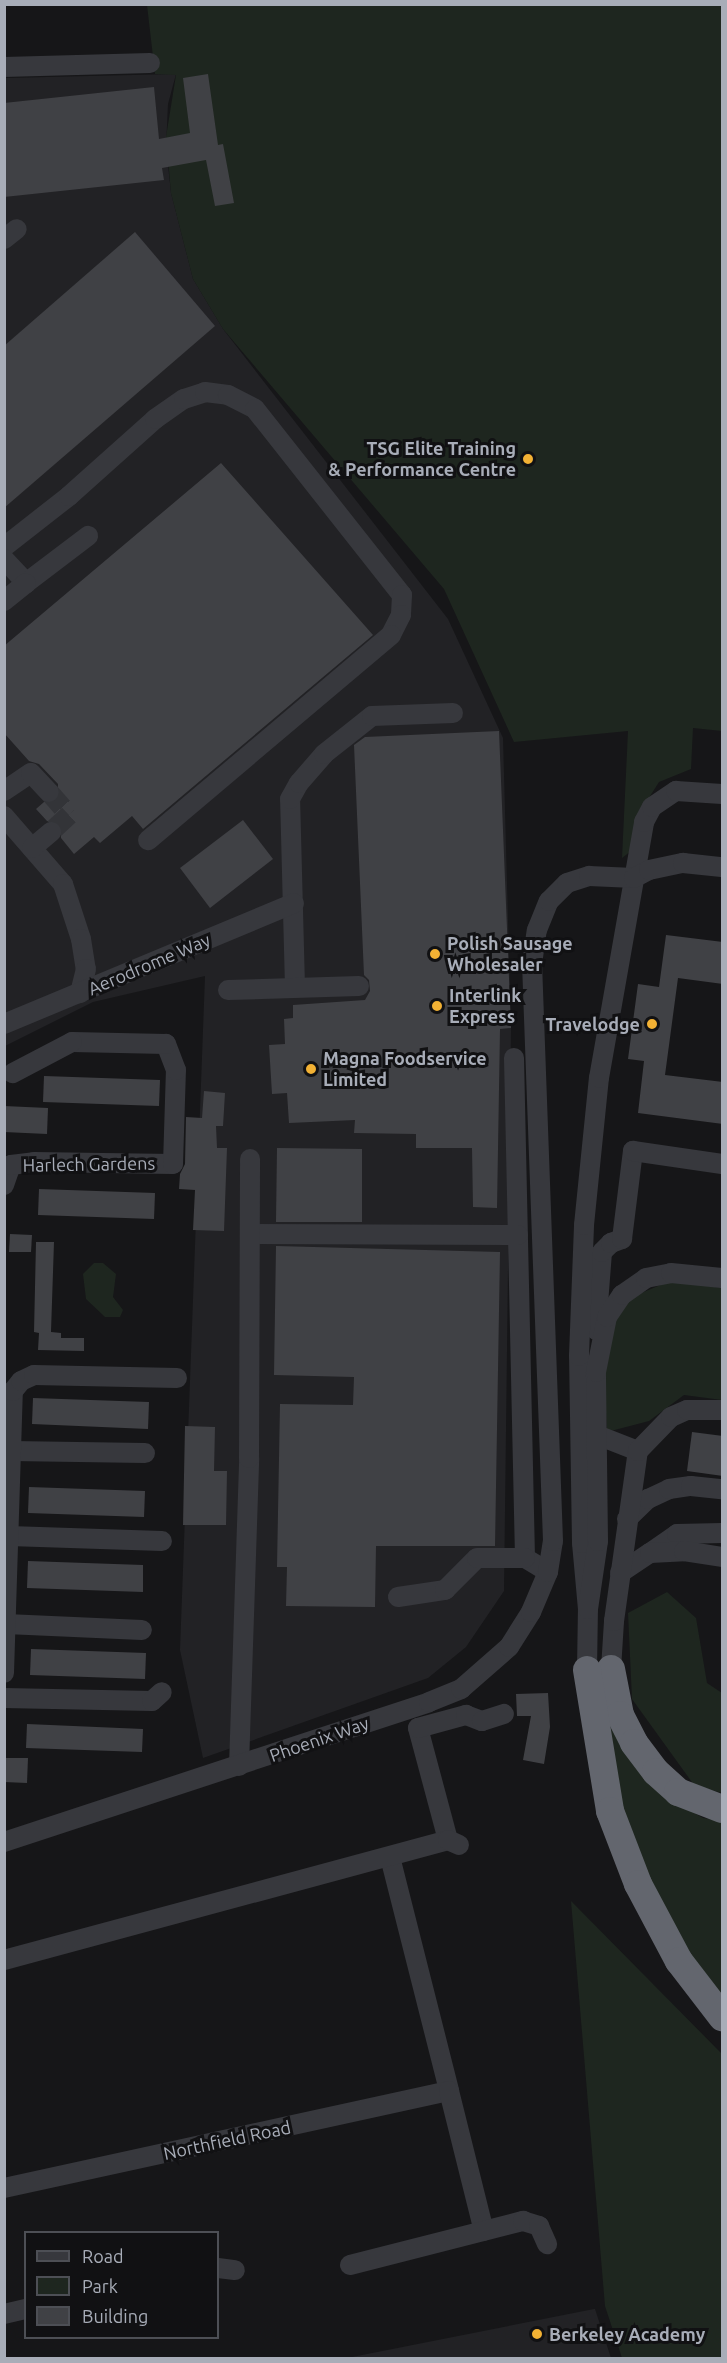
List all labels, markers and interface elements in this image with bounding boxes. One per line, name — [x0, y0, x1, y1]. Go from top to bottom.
place label: TSG Elite Training & Performance Centre — [328, 438, 516, 480]
marker: TSG Elite Training & Performance Centre — [521, 452, 535, 466]
street label: Aerodrome Way — [85, 929, 213, 999]
place label: Polish Sausage Wholesaler — [447, 933, 573, 976]
marker: Polish Sausage Wholesaler — [428, 947, 442, 961]
place label: Interlink Express — [449, 985, 521, 1028]
marker: Interlink Express — [430, 999, 444, 1013]
place label: Travelodge — [546, 1013, 640, 1035]
marker: Travelodge — [645, 1017, 659, 1031]
place label: Magna Foodservice Limited — [323, 1048, 487, 1090]
marker: Magna Foodservice Limited — [304, 1062, 318, 1076]
street label: Harlech Gardens — [23, 1152, 155, 1176]
street label: Phoenix Way — [267, 1712, 371, 1766]
street label: Northfield Road — [161, 2116, 293, 2164]
legend — [24, 2231, 219, 2339]
text: Road — [82, 2246, 124, 2266]
text: Park — [82, 2276, 118, 2296]
text: Building — [82, 2306, 148, 2326]
place label: Berkeley Academy — [549, 2323, 705, 2345]
marker: Berkeley Academy — [530, 2327, 544, 2341]

